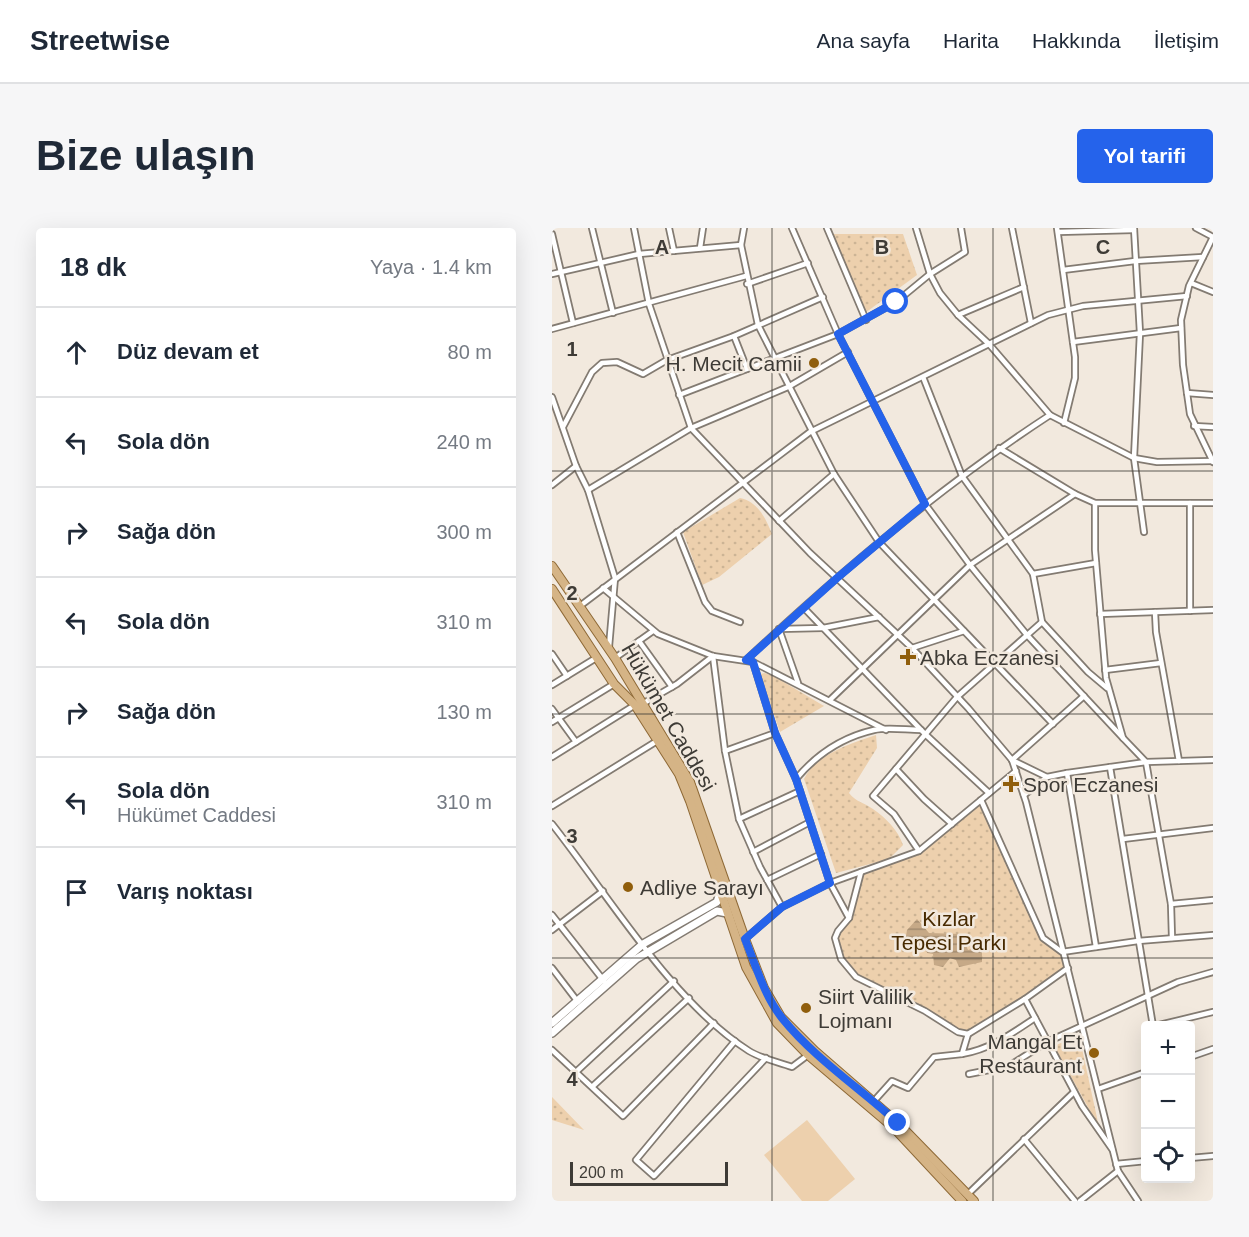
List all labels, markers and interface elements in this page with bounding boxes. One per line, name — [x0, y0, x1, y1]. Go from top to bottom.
text: Streetwise — [30, 25, 170, 56]
text: Ana sayfa — [817, 29, 910, 52]
text: Harita — [943, 29, 999, 52]
text: Hakkında — [1032, 29, 1121, 52]
text: İletişim — [1154, 29, 1219, 52]
button: Yol tarifi — [1077, 129, 1213, 183]
text: Bize ulaşın — [36, 132, 255, 179]
text: A — [655, 236, 669, 258]
text: B — [875, 236, 889, 258]
text: C — [1096, 236, 1110, 258]
text: 18 dk — [60, 252, 127, 282]
text: Yaya · 1.4 km — [370, 256, 492, 278]
route start — [882, 288, 908, 314]
icon: ahead — [60, 336, 93, 369]
text: 1 — [566, 338, 578, 360]
text: Düz devam et — [117, 339, 259, 364]
text: 80 m — [448, 341, 492, 363]
place label: H. Mecit Camii — [665, 352, 802, 375]
marker: H. Mecit Camii — [807, 356, 821, 370]
icon: left — [60, 426, 93, 459]
text: Sola dön — [117, 429, 210, 454]
text: 240 m — [436, 431, 492, 453]
icon: right — [60, 516, 93, 549]
text: Sağa dön — [117, 519, 216, 544]
text: 300 m — [436, 521, 492, 543]
text: 2 — [566, 582, 578, 604]
icon: left — [60, 606, 93, 639]
text: Sola dön — [117, 609, 210, 634]
text: 310 m — [436, 611, 492, 633]
street label: Hükümet Caddesi — [617, 639, 721, 795]
place label: Abka Eczanesi — [920, 646, 1059, 669]
marker: Abka Eczanesi — [901, 650, 915, 664]
icon: right — [60, 696, 93, 729]
text: Sağa dön — [117, 699, 216, 724]
text: 130 m — [436, 701, 492, 723]
place label: Spor Eczanesi — [1023, 773, 1158, 796]
marker: Spor Eczanesi — [1004, 777, 1018, 791]
text: Sola dön — [117, 778, 210, 803]
icon: left — [60, 786, 93, 819]
text: 310 m — [436, 791, 492, 813]
text: Hükümet Caddesi — [117, 804, 276, 826]
text: 3 — [566, 825, 578, 847]
icon: arrive — [60, 876, 93, 909]
place label: Adliye Sarayı — [640, 876, 764, 899]
text: Varış noktası — [117, 879, 253, 904]
marker: Adliye Sarayı — [621, 880, 635, 894]
park label: Kızlar Tepesi Parkı — [891, 907, 1007, 954]
place label: Siirt Valilik Lojmanı — [818, 985, 914, 1032]
marker: Siirt Valilik Lojmanı — [799, 1001, 813, 1015]
map controls — [1141, 1021, 1195, 1183]
button: + — [1141, 1021, 1195, 1075]
place label: Mangal Et Restaurant — [979, 1030, 1082, 1077]
marker: Mangal Et Restaurant — [1087, 1046, 1101, 1060]
text: 4 — [566, 1068, 578, 1090]
button: − — [1141, 1075, 1195, 1129]
route end — [884, 1109, 910, 1135]
button: locate — [1141, 1129, 1195, 1183]
scale bar — [570, 1159, 728, 1186]
text: 200 m — [579, 1164, 623, 1181]

